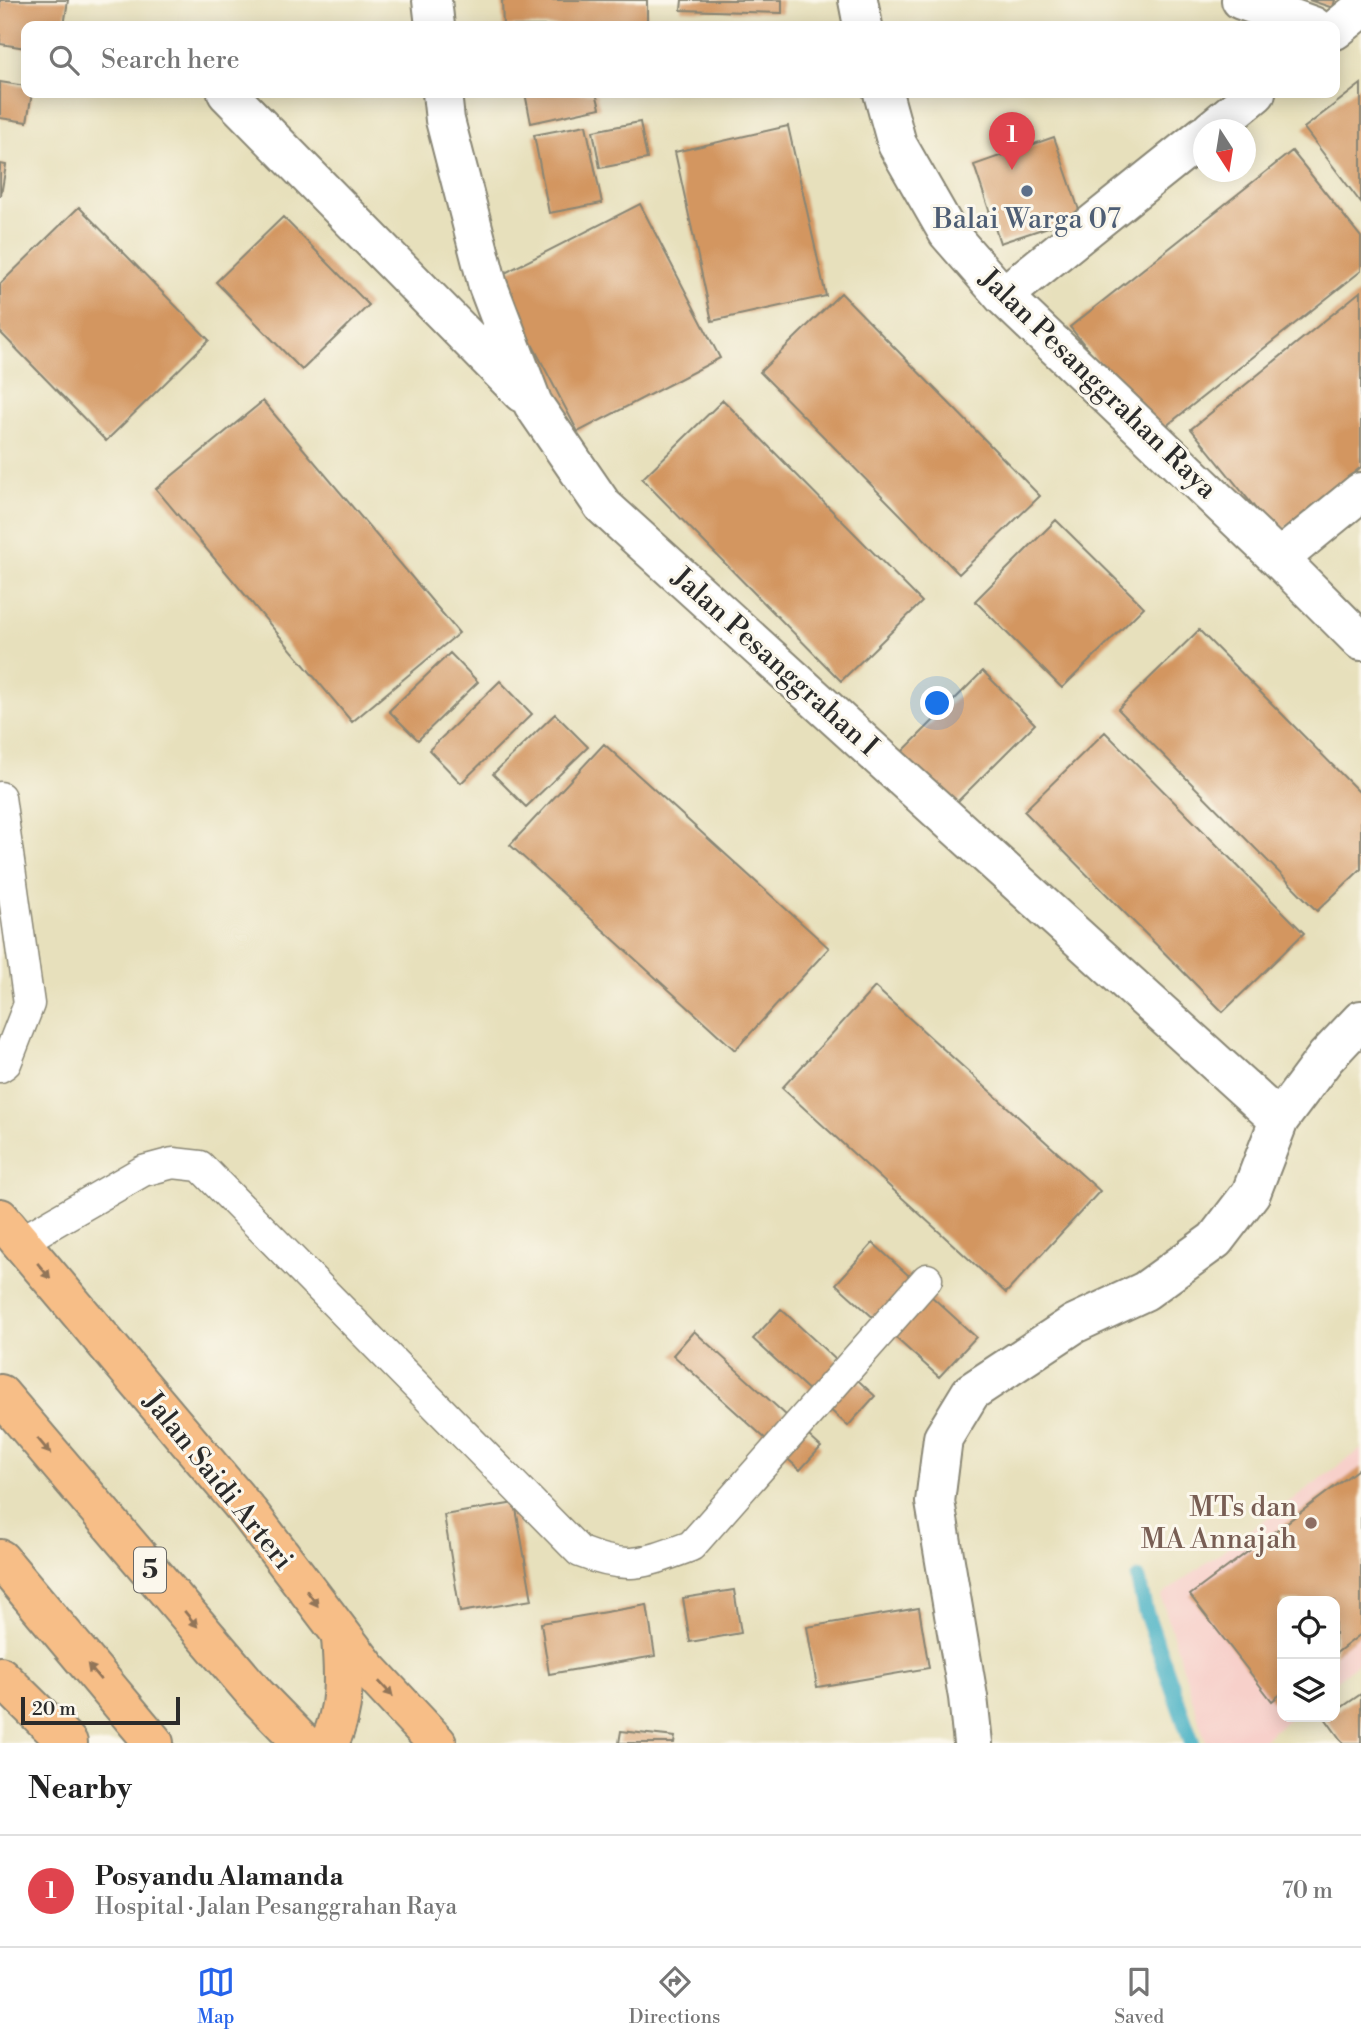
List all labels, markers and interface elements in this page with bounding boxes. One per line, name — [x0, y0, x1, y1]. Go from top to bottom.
search box — [21, 21, 1340, 98]
icon: search — [45, 41, 83, 79]
text: Search here — [101, 44, 240, 76]
pin: 1 — [989, 112, 1035, 170]
north arrow — [1193, 119, 1256, 182]
marker: Balai Warga 07 — [1019, 183, 1035, 199]
place label: Balai Warga 07 — [932, 202, 1121, 237]
street label: Jalan Pesanggrahan Raya — [971, 261, 1225, 507]
street label: Jalan Pesanggrahan I — [664, 560, 886, 764]
your location — [920, 686, 954, 720]
one-way arrow — [36, 1262, 51, 1279]
street label: Jalan Saidi Arteri — [135, 1384, 301, 1577]
one-way arrow — [36, 1437, 51, 1454]
place label: MTs dan MA Annajah — [1141, 1490, 1297, 1557]
marker: MTs dan MA Annajah — [1303, 1515, 1319, 1531]
road number: 5 — [134, 1548, 166, 1592]
one-way arrow — [305, 1589, 319, 1607]
map controls — [1277, 1596, 1340, 1722]
button: locate — [1277, 1596, 1340, 1659]
one-way arrow — [183, 1610, 199, 1628]
button: layers — [1277, 1659, 1340, 1722]
one-way arrow — [87, 1663, 102, 1681]
one-way arrow — [378, 1680, 394, 1698]
scale bar — [21, 1694, 180, 1726]
text: 20 m — [32, 1697, 76, 1721]
text: Nearby — [28, 1770, 132, 1808]
text: Posyandu Alamanda — [95, 1861, 344, 1893]
text: 1 — [45, 1877, 57, 1905]
text: 70 m — [1282, 1877, 1333, 1905]
text: Hospital · Jalan Pesanggrahan Raya — [95, 1893, 457, 1921]
tab: Map — [197, 1963, 235, 2029]
tab: Directions — [629, 1963, 720, 2029]
tab: Saved — [1114, 1963, 1164, 2029]

